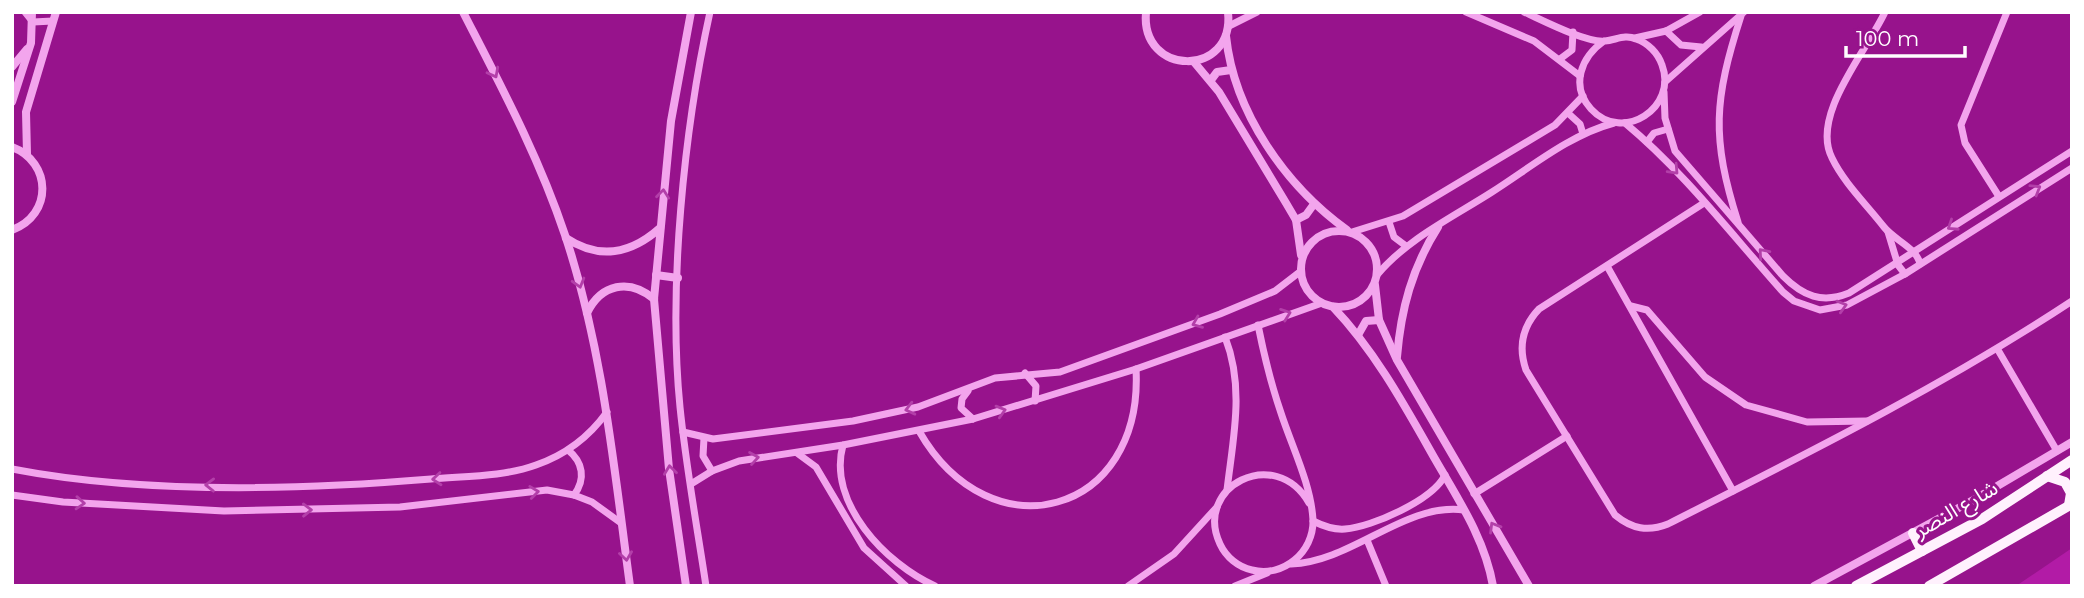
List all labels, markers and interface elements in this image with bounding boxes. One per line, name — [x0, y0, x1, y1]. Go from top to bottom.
scale bar — [1846, 14, 1965, 58]
text: 100 m — [1856, 26, 1919, 51]
one-way arrow — [486, 66, 500, 78]
one-way arrow — [1665, 162, 1678, 175]
one-way arrow — [2028, 185, 2041, 198]
one-way arrow — [655, 188, 670, 199]
one-way arrow — [1947, 218, 1960, 230]
one-way arrow — [1759, 248, 1771, 261]
one-way arrow — [571, 277, 585, 289]
one-way arrow — [1835, 299, 1847, 314]
one-way arrow — [1279, 309, 1291, 323]
one-way arrow — [1192, 315, 1204, 329]
one-way arrow — [905, 401, 917, 415]
one-way arrow — [995, 405, 1007, 419]
one-way arrow — [748, 451, 760, 466]
one-way arrow — [662, 464, 677, 475]
one-way arrow — [432, 471, 443, 486]
street label: شارع النصر — [1909, 475, 2003, 546]
one-way arrow — [204, 478, 215, 493]
one-way arrow — [528, 484, 540, 499]
one-way arrow — [75, 495, 86, 510]
one-way arrow — [303, 502, 313, 518]
one-way arrow — [1489, 522, 1502, 535]
one-way arrow — [618, 550, 633, 561]

